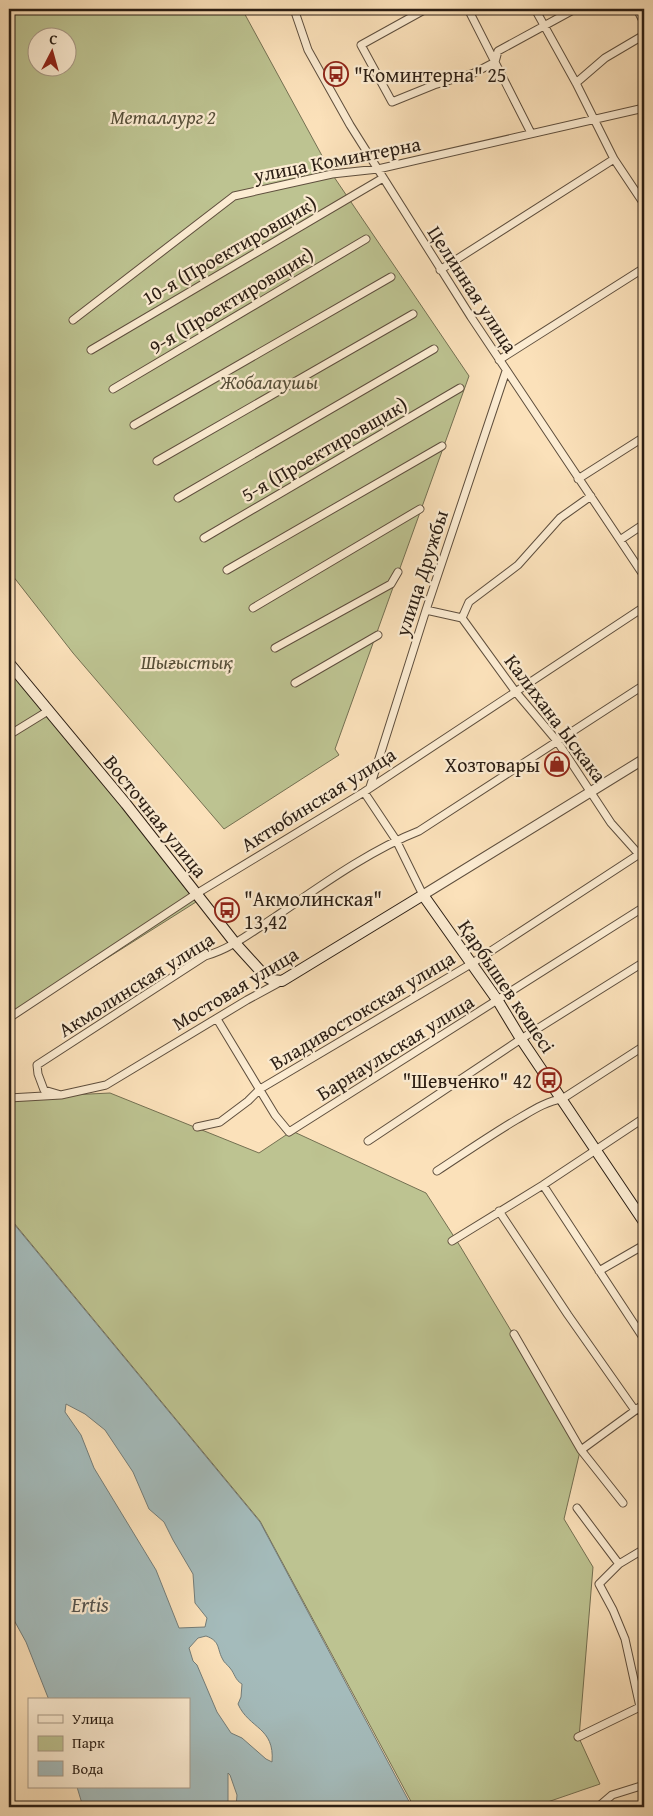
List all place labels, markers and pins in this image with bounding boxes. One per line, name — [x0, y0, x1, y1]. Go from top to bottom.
place label: "Коминтерна" 25 — [354, 60, 506, 89]
bus stop icon: "Коминтерна" 25 — [323, 61, 349, 87]
place label: Хозтовары — [445, 750, 540, 779]
shop icon: Хозтовары — [544, 751, 570, 777]
place label: "Акмолинская" 13,42 — [244, 884, 382, 936]
bus stop icon: "Акмолинская" 13,42 — [214, 897, 240, 923]
place label: "Шевченко" 42 — [403, 1066, 532, 1095]
bus stop icon: "Шевченко" 42 — [536, 1067, 562, 1093]

